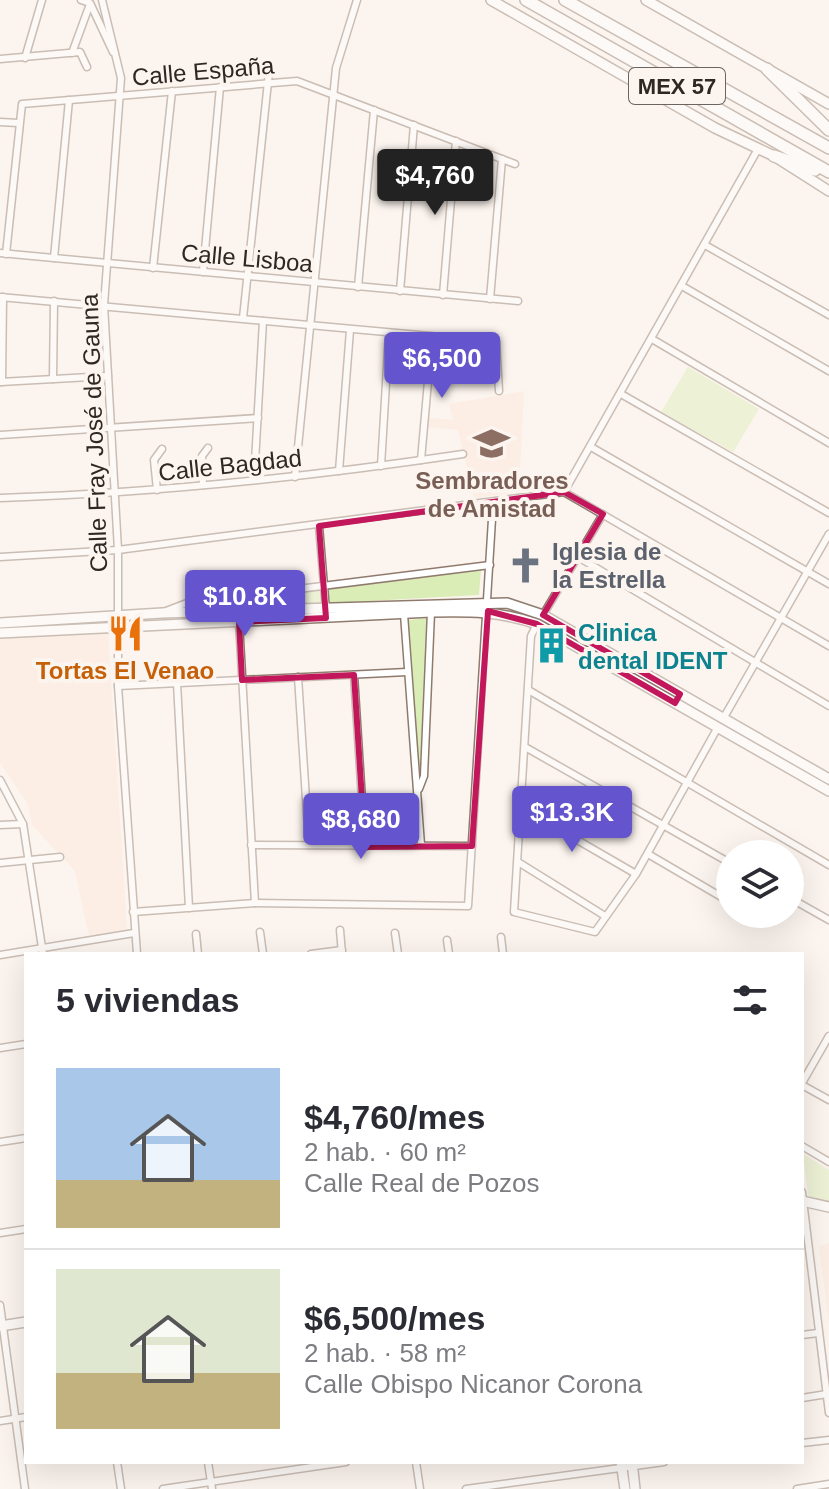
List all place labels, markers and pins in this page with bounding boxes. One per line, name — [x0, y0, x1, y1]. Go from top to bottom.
pin: $4,760 — [370, 149, 500, 217]
pin: $6,500 — [377, 332, 507, 400]
school or university icon: Sembradores de Amistad — [473, 424, 511, 462]
place label: Sembradores de Amistad — [415, 467, 569, 522]
place label: Iglesia de la Estrella — [552, 538, 666, 593]
church icon: Iglesia de la Estrella — [507, 546, 545, 584]
pin: $10.8K — [180, 570, 310, 638]
restaurant icon: Tortas El Venao — [106, 614, 144, 652]
place label: Clinica dental IDENT — [578, 619, 728, 674]
building icon: Clinica dental IDENT — [533, 627, 571, 665]
place label: Tortas El Venao — [36, 657, 214, 684]
pin: $13.3K — [507, 786, 637, 854]
pin: $8,680 — [296, 793, 426, 861]

